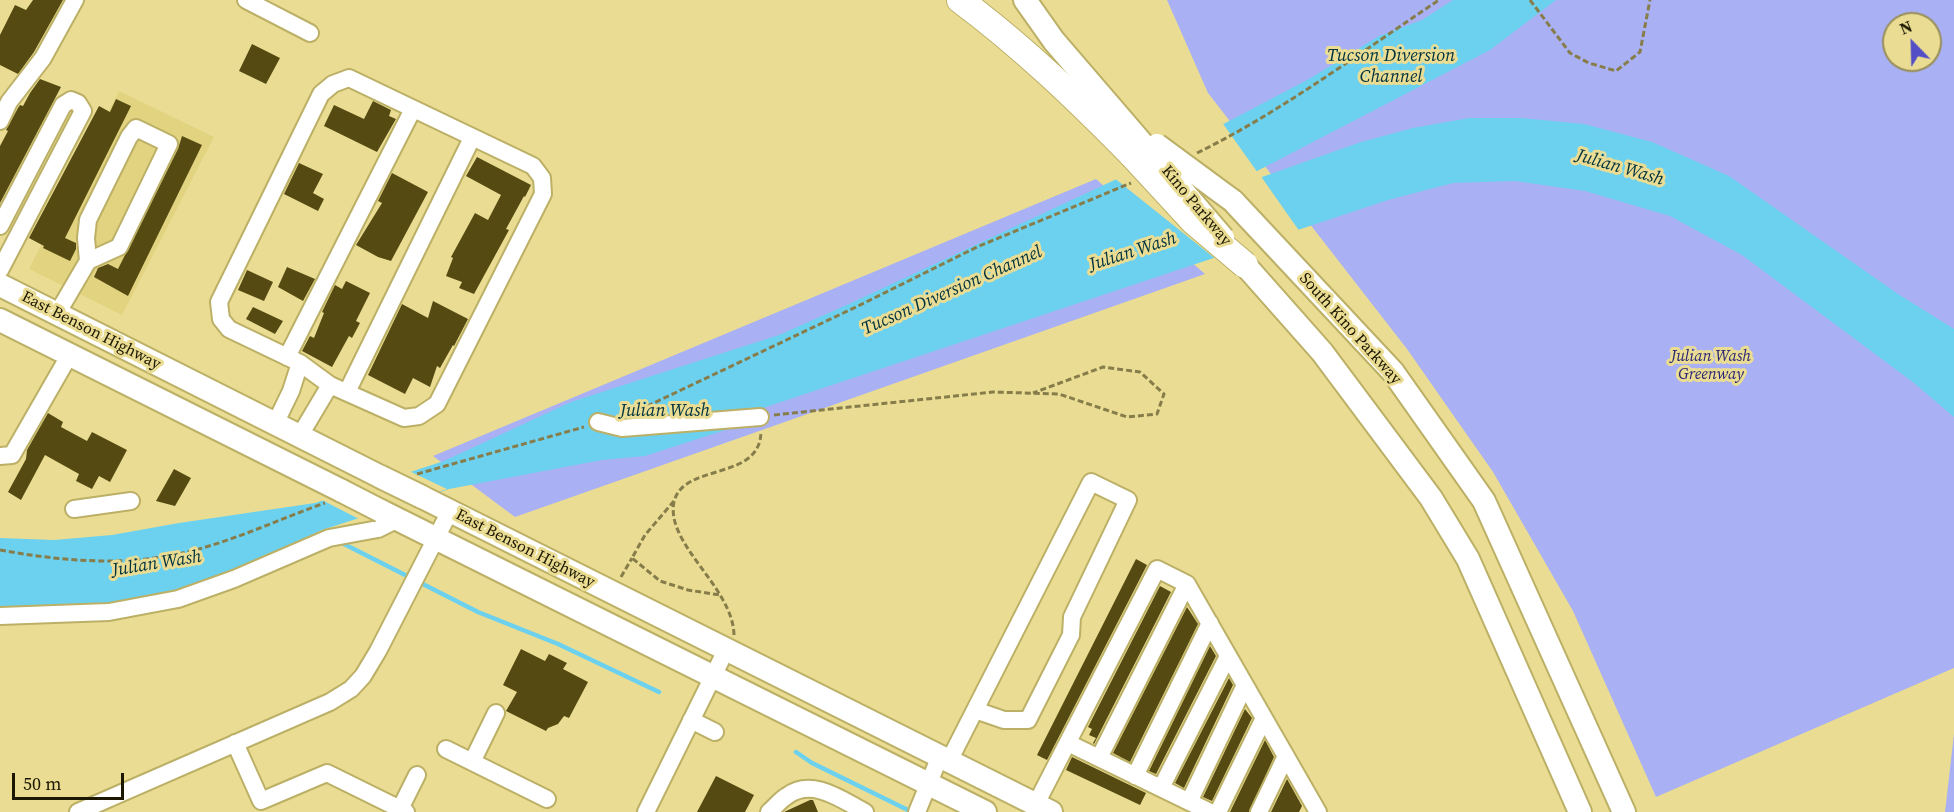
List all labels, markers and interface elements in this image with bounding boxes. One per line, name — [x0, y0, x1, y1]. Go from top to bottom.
north arrow — [1882, 12, 1942, 72]
text: N — [1896, 15, 1915, 40]
water label: Tucson Diversion Channel — [1327, 45, 1455, 88]
water label: Julian Wash — [1574, 145, 1666, 191]
street label: Kino Parkway — [1157, 162, 1235, 250]
water label: Julian Wash — [1087, 228, 1179, 276]
water label: Tucson Diversion Channel — [859, 242, 1045, 340]
street label: South Kino Parkway — [1295, 269, 1405, 389]
street label: East Benson Highway — [18, 288, 164, 374]
park label: Julian Wash Greenway — [1671, 347, 1751, 385]
water label: Julian Wash — [620, 400, 710, 422]
street label: East Benson Highway — [452, 506, 598, 592]
water label: Julian Wash — [111, 546, 203, 582]
scale bar — [15, 761, 128, 799]
text: 50 m — [23, 771, 61, 796]

